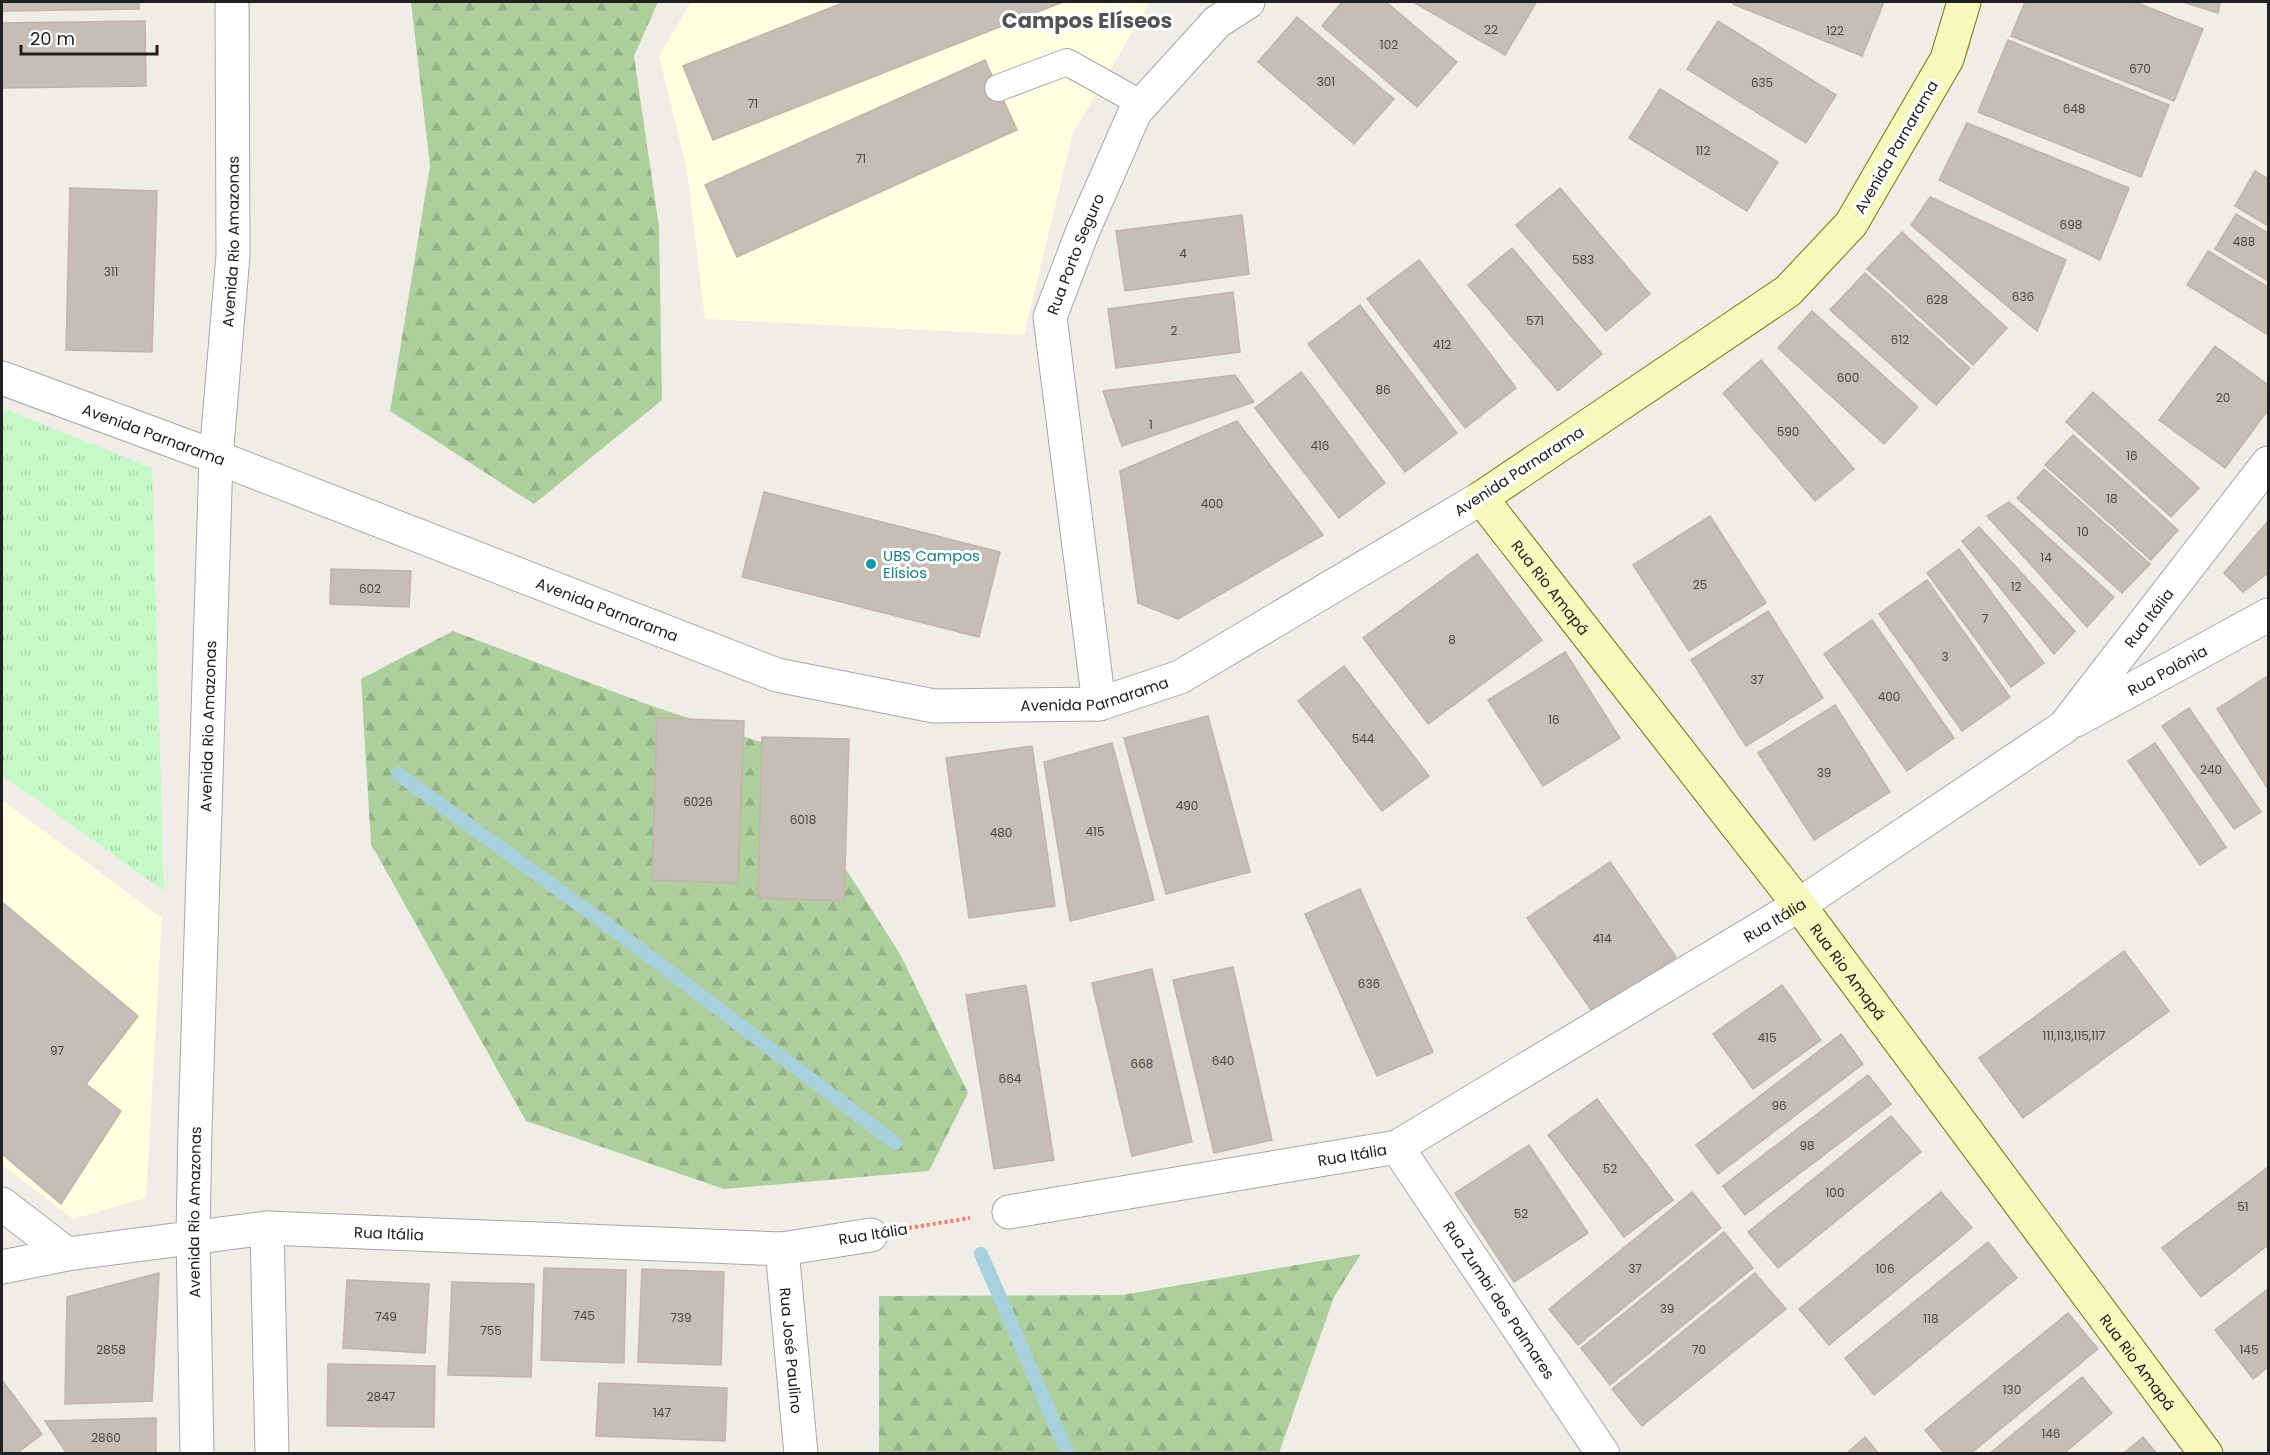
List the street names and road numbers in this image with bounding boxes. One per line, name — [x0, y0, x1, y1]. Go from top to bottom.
street label: Avenida Parnarama — [1849, 76, 1943, 218]
street label: Avenida Rio Amazonas — [216, 156, 244, 328]
street label: Rua Porto Seguro — [1041, 190, 1109, 318]
street label: Avenida Parnarama — [80, 398, 229, 470]
street label: Avenida Parnarama — [1450, 421, 1588, 521]
street label: Rua Rio Amapá — [1507, 535, 1595, 639]
street label: Avenida Parnarama — [533, 572, 682, 646]
street label: Rua Itália — [2119, 584, 2178, 652]
street label: Avenida Rio Amazonas — [194, 640, 221, 812]
street label: Rua Polônia — [2124, 640, 2211, 700]
street label: Avenida Parnarama — [1020, 671, 1171, 715]
street label: Rua Itália — [1739, 893, 1810, 947]
street label: Rua Rio Amapá — [1806, 919, 1891, 1024]
street label: Avenida Rio Amazonas — [182, 1126, 206, 1298]
street label: Rua Itália — [1316, 1138, 1388, 1171]
street label: Rua Zumbi dos Palmares — [1439, 1217, 1560, 1383]
street label: Rua Itália — [837, 1218, 909, 1250]
street label: Rua Itália — [354, 1221, 424, 1245]
street label: Rua José Paulino — [775, 1287, 808, 1415]
street label: Rua Rio Amapá — [2095, 1309, 2181, 1415]

